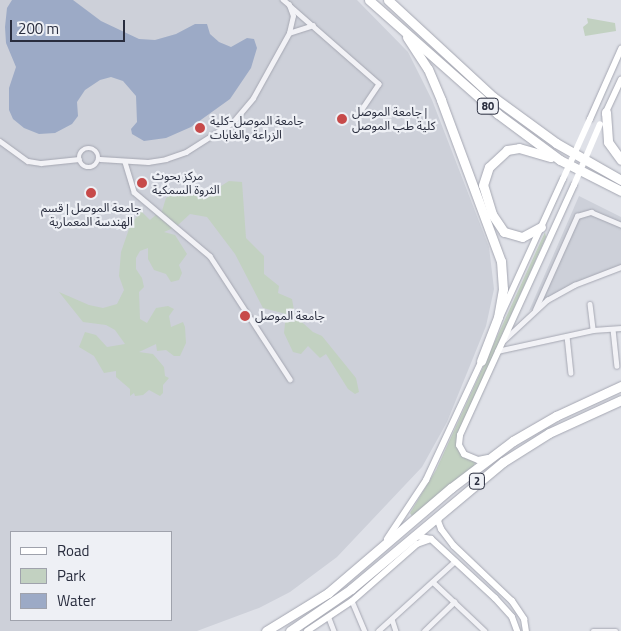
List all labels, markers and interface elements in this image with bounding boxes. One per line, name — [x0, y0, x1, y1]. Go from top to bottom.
scale bar — [12, 10, 128, 42]
text: 200 m — [18, 17, 59, 40]
road number: 80 — [477, 98, 499, 114]
place label: جامعة الموصل | كلية طب الموصل — [352, 105, 436, 133]
marker: جامعة الموصل | كلية طب الموصل — [336, 113, 348, 125]
place label: جامعة الموصل-كلية الزراعة والغابات — [210, 114, 304, 142]
marker: جامعة الموصل-كلية الزراعة والغابات — [194, 122, 206, 134]
place label: مركز بحوث الثروة السمكية — [152, 169, 220, 197]
marker: مركز بحوث الثروة السمكية — [136, 177, 148, 189]
marker: جامعة الموصل | قسم الهندسة المعمارية — [85, 187, 97, 199]
place label: جامعة الموصل | قسم الهندسة المعمارية — [41, 201, 141, 229]
place label: جامعة الموصل — [255, 309, 325, 323]
marker: جامعة الموصل — [239, 310, 251, 322]
road number: 2 — [468, 472, 486, 490]
legend — [10, 531, 172, 621]
text: Road — [57, 539, 89, 562]
text: Park — [57, 564, 86, 587]
text: Water — [57, 589, 96, 612]

